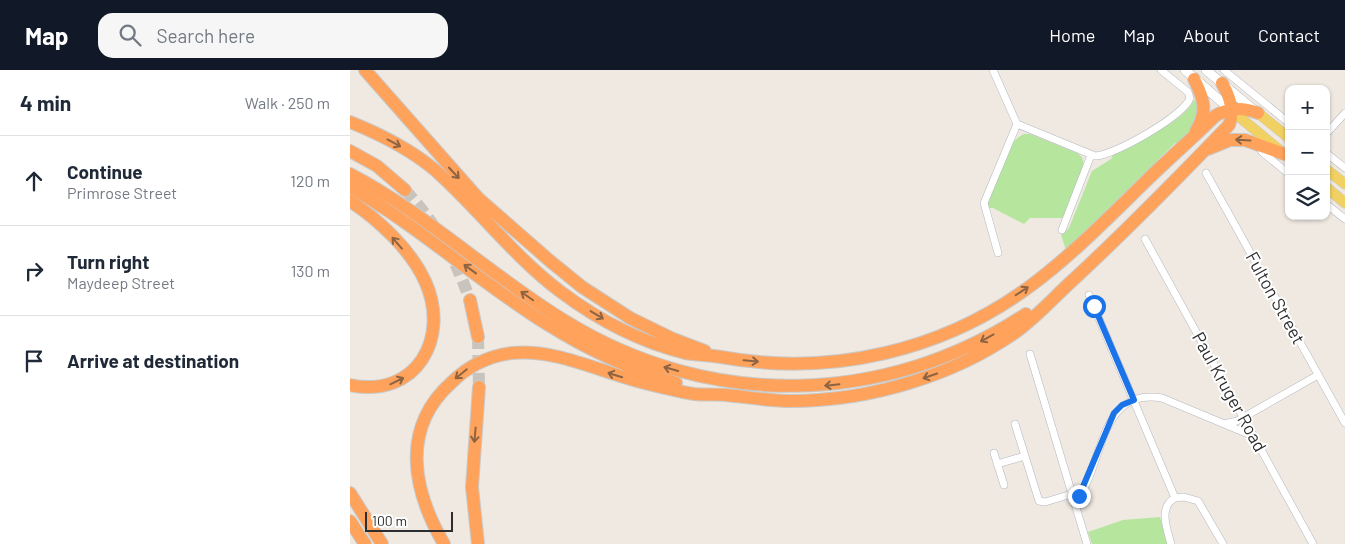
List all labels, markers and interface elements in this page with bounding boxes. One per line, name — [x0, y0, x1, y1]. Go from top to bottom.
search box — [98, 13, 448, 58]
text: Map — [25, 21, 68, 50]
icon: search — [116, 21, 144, 49]
text: Search here — [156, 24, 255, 47]
text: Home — [1049, 24, 1095, 46]
text: Map — [1123, 24, 1155, 46]
text: About — [1183, 24, 1230, 46]
text: Contact — [1258, 24, 1320, 46]
map controls — [1285, 85, 1330, 220]
button: + — [1285, 85, 1330, 130]
text: 4 min — [20, 90, 71, 115]
text: Walk · 250 m — [245, 93, 330, 112]
button: − — [1285, 130, 1330, 175]
one-way arrow — [1235, 136, 1251, 145]
one-way arrow — [386, 138, 401, 148]
text: Continue — [67, 160, 143, 183]
one-way arrow — [448, 166, 460, 179]
icon: ahead — [20, 167, 48, 195]
text: 120 m — [290, 171, 330, 190]
button: layers — [1285, 175, 1330, 220]
text: Primrose Street — [67, 183, 177, 202]
one-way arrow — [391, 237, 403, 250]
street label: Fulton Street — [1241, 247, 1310, 348]
text: Turn right — [67, 250, 149, 273]
icon: right — [20, 257, 48, 285]
text: 130 m — [291, 261, 330, 280]
one-way arrow — [463, 264, 477, 274]
text: Maydeep Street — [67, 273, 175, 292]
one-way arrow — [1015, 286, 1029, 296]
one-way arrow — [520, 291, 534, 301]
route start — [1083, 295, 1106, 318]
one-way arrow — [589, 311, 603, 321]
street label: Paul Kruger Road — [1188, 328, 1272, 455]
one-way arrow — [979, 333, 994, 343]
icon: arrive — [20, 347, 48, 375]
text: Arrive at destination — [67, 349, 239, 372]
one-way arrow — [742, 356, 758, 366]
one-way arrow — [664, 363, 680, 373]
one-way arrow — [454, 368, 467, 379]
one-way arrow — [607, 369, 623, 379]
one-way arrow — [923, 372, 938, 381]
one-way arrow — [389, 376, 404, 385]
one-way arrow — [824, 380, 840, 390]
one-way arrow — [470, 427, 480, 443]
route end — [1068, 485, 1091, 508]
scale bar — [365, 509, 452, 532]
text: 100 m — [372, 512, 407, 529]

